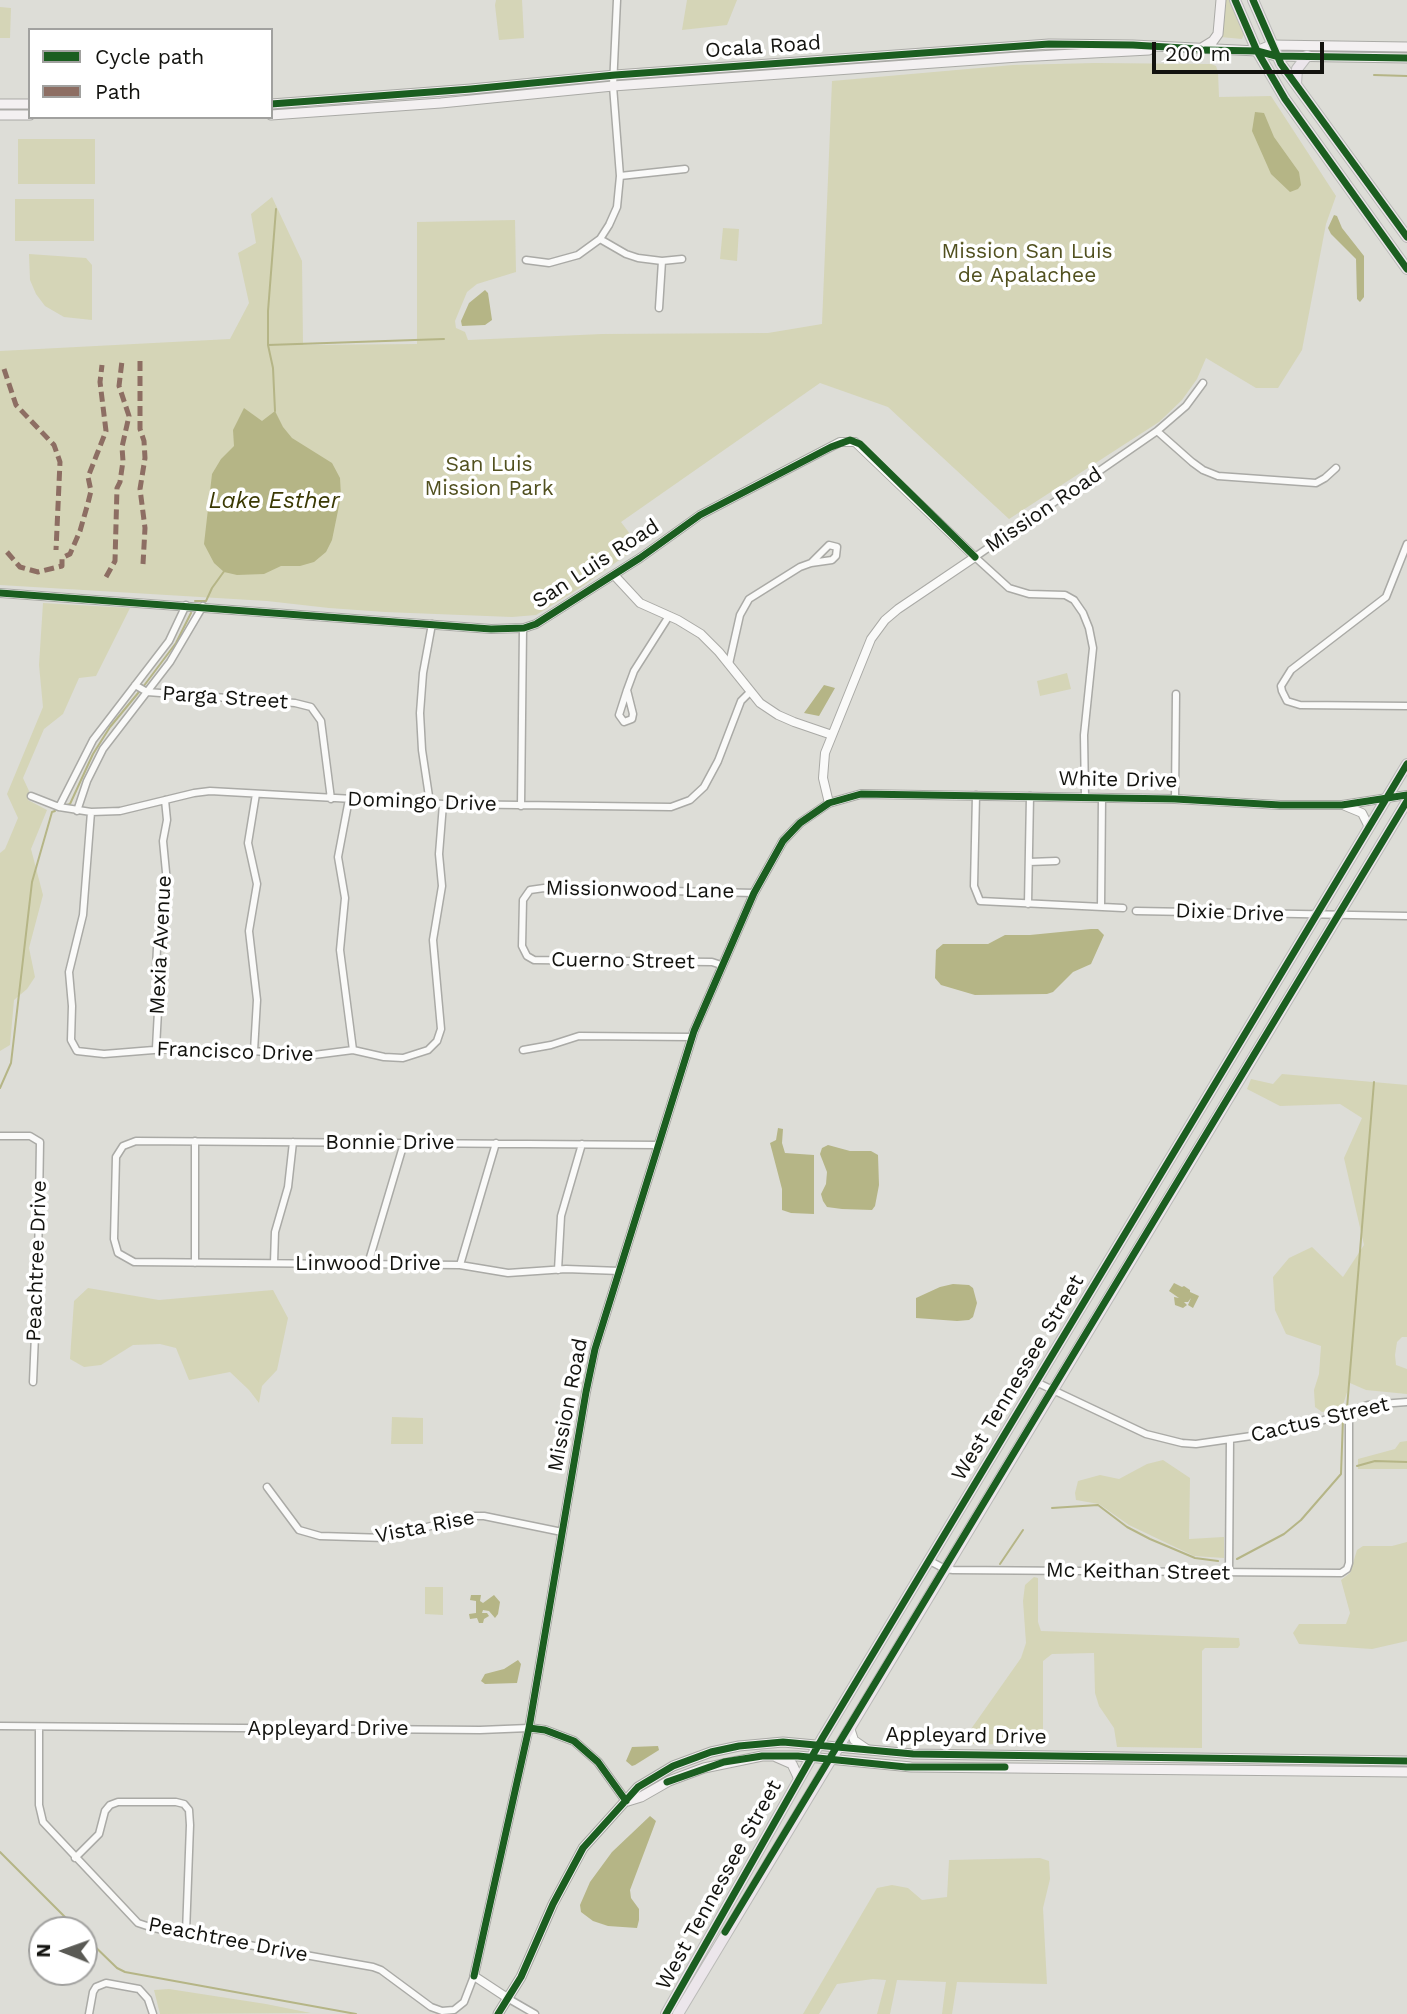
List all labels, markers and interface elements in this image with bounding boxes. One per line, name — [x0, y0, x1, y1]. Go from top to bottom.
legend — [28, 28, 273, 119]
scale bar — [1155, 28, 1326, 72]
street label: Ocala Road — [704, 30, 822, 64]
text: 200 m — [1165, 41, 1231, 66]
text: Cycle path — [95, 44, 204, 69]
text: Path — [95, 79, 141, 104]
park label: Mission San Luis de Apalachee — [941, 239, 1113, 289]
park label: San Luis Mission Park — [424, 452, 554, 502]
street label: Mission Road — [981, 462, 1107, 558]
water label: Lake Esther — [208, 487, 340, 515]
street label: San Luis Road — [528, 514, 664, 614]
street label: Parga Street — [161, 681, 289, 715]
street label: White Drive — [1058, 766, 1178, 794]
street label: Domingo Drive — [347, 787, 497, 817]
street label: Mexia Avenue — [145, 875, 177, 1015]
street label: Missionwood Lane — [545, 876, 735, 904]
street label: Dixie Drive — [1175, 899, 1285, 927]
street label: Cuerno Street — [551, 947, 695, 975]
street label: Francisco Drive — [156, 1037, 314, 1067]
street label: Bonnie Drive — [325, 1130, 455, 1156]
street label: Peachtree Drive — [22, 1180, 52, 1342]
street label: Linwood Drive — [295, 1251, 441, 1277]
street label: West Tennessee Street — [946, 1270, 1090, 1486]
street label: Mission Road — [543, 1336, 593, 1474]
street label: Cactus Street — [1248, 1392, 1392, 1448]
street label: Vista Rise — [373, 1505, 477, 1549]
street label: Mc Keithan Street — [1046, 1558, 1230, 1586]
street label: Appleyard Drive — [247, 1716, 409, 1742]
street label: Appleyard Drive — [885, 1722, 1047, 1750]
street label: West Tennessee Street — [651, 1776, 787, 1994]
street label: Peachtree Drive — [146, 1912, 310, 1968]
north arrow — [28, 1916, 98, 1986]
text: N — [32, 1943, 55, 1958]

